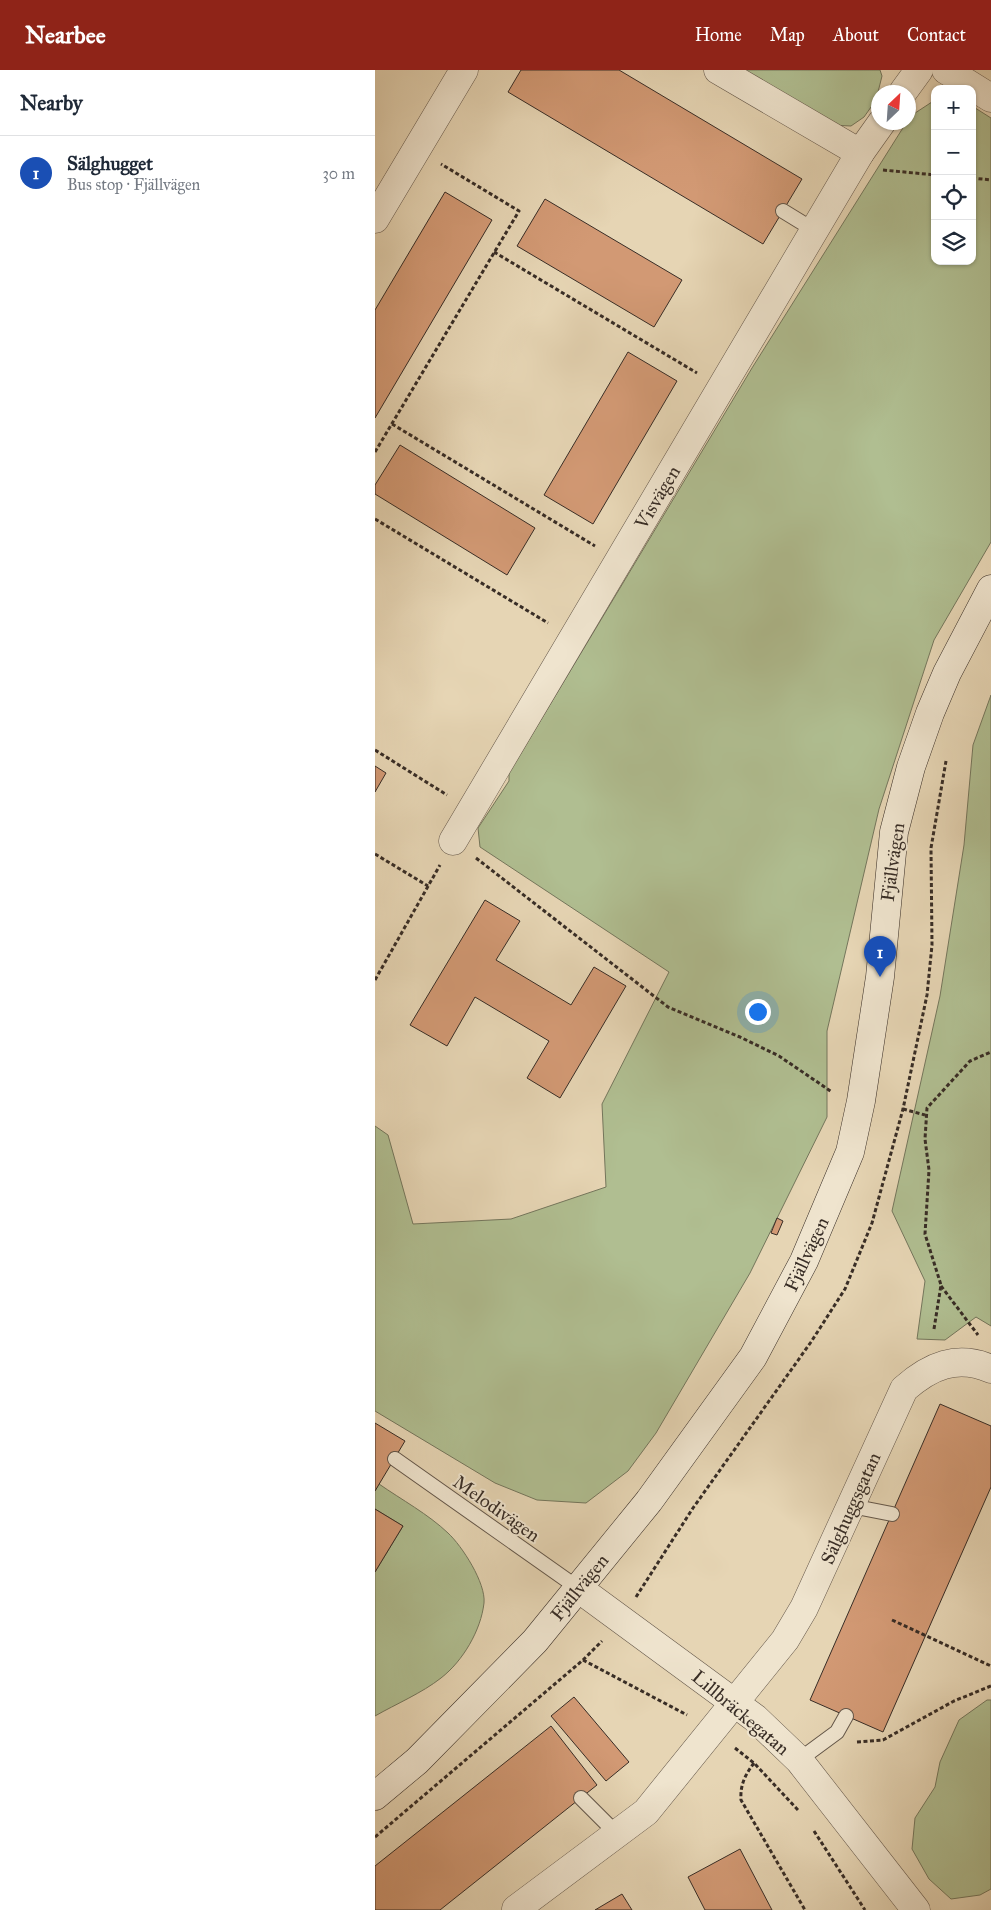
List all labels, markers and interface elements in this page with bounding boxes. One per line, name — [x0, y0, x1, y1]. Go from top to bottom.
text: Nearbee — [25, 20, 106, 50]
text: Home — [695, 24, 742, 46]
text: Map — [770, 24, 805, 46]
text: About — [833, 24, 879, 46]
text: Contact — [907, 24, 966, 46]
north arrow — [871, 85, 916, 130]
map controls — [931, 85, 976, 265]
button: + — [931, 85, 976, 130]
text: Nearby — [20, 90, 83, 116]
button: − — [931, 130, 976, 175]
text: Sälghugget — [67, 152, 153, 175]
text: 1 — [33, 164, 39, 183]
text: 30 m — [322, 164, 355, 183]
text: Bus stop · Fjällvägen — [67, 175, 200, 194]
button: locate — [931, 175, 976, 220]
button: layers — [931, 220, 976, 265]
street label: Visvägen — [629, 462, 686, 534]
street label: Fjällvägen — [876, 821, 910, 903]
pin: 1 — [864, 936, 896, 977]
your location — [745, 999, 771, 1025]
street label: Fjällvägen — [779, 1213, 835, 1295]
street label: Sälghuggsgatan — [816, 1449, 886, 1568]
street label: Melodivägen — [448, 1470, 545, 1548]
street label: Fjällvägen — [545, 1549, 614, 1626]
street label: Lillbräckegatan — [687, 1665, 794, 1761]

